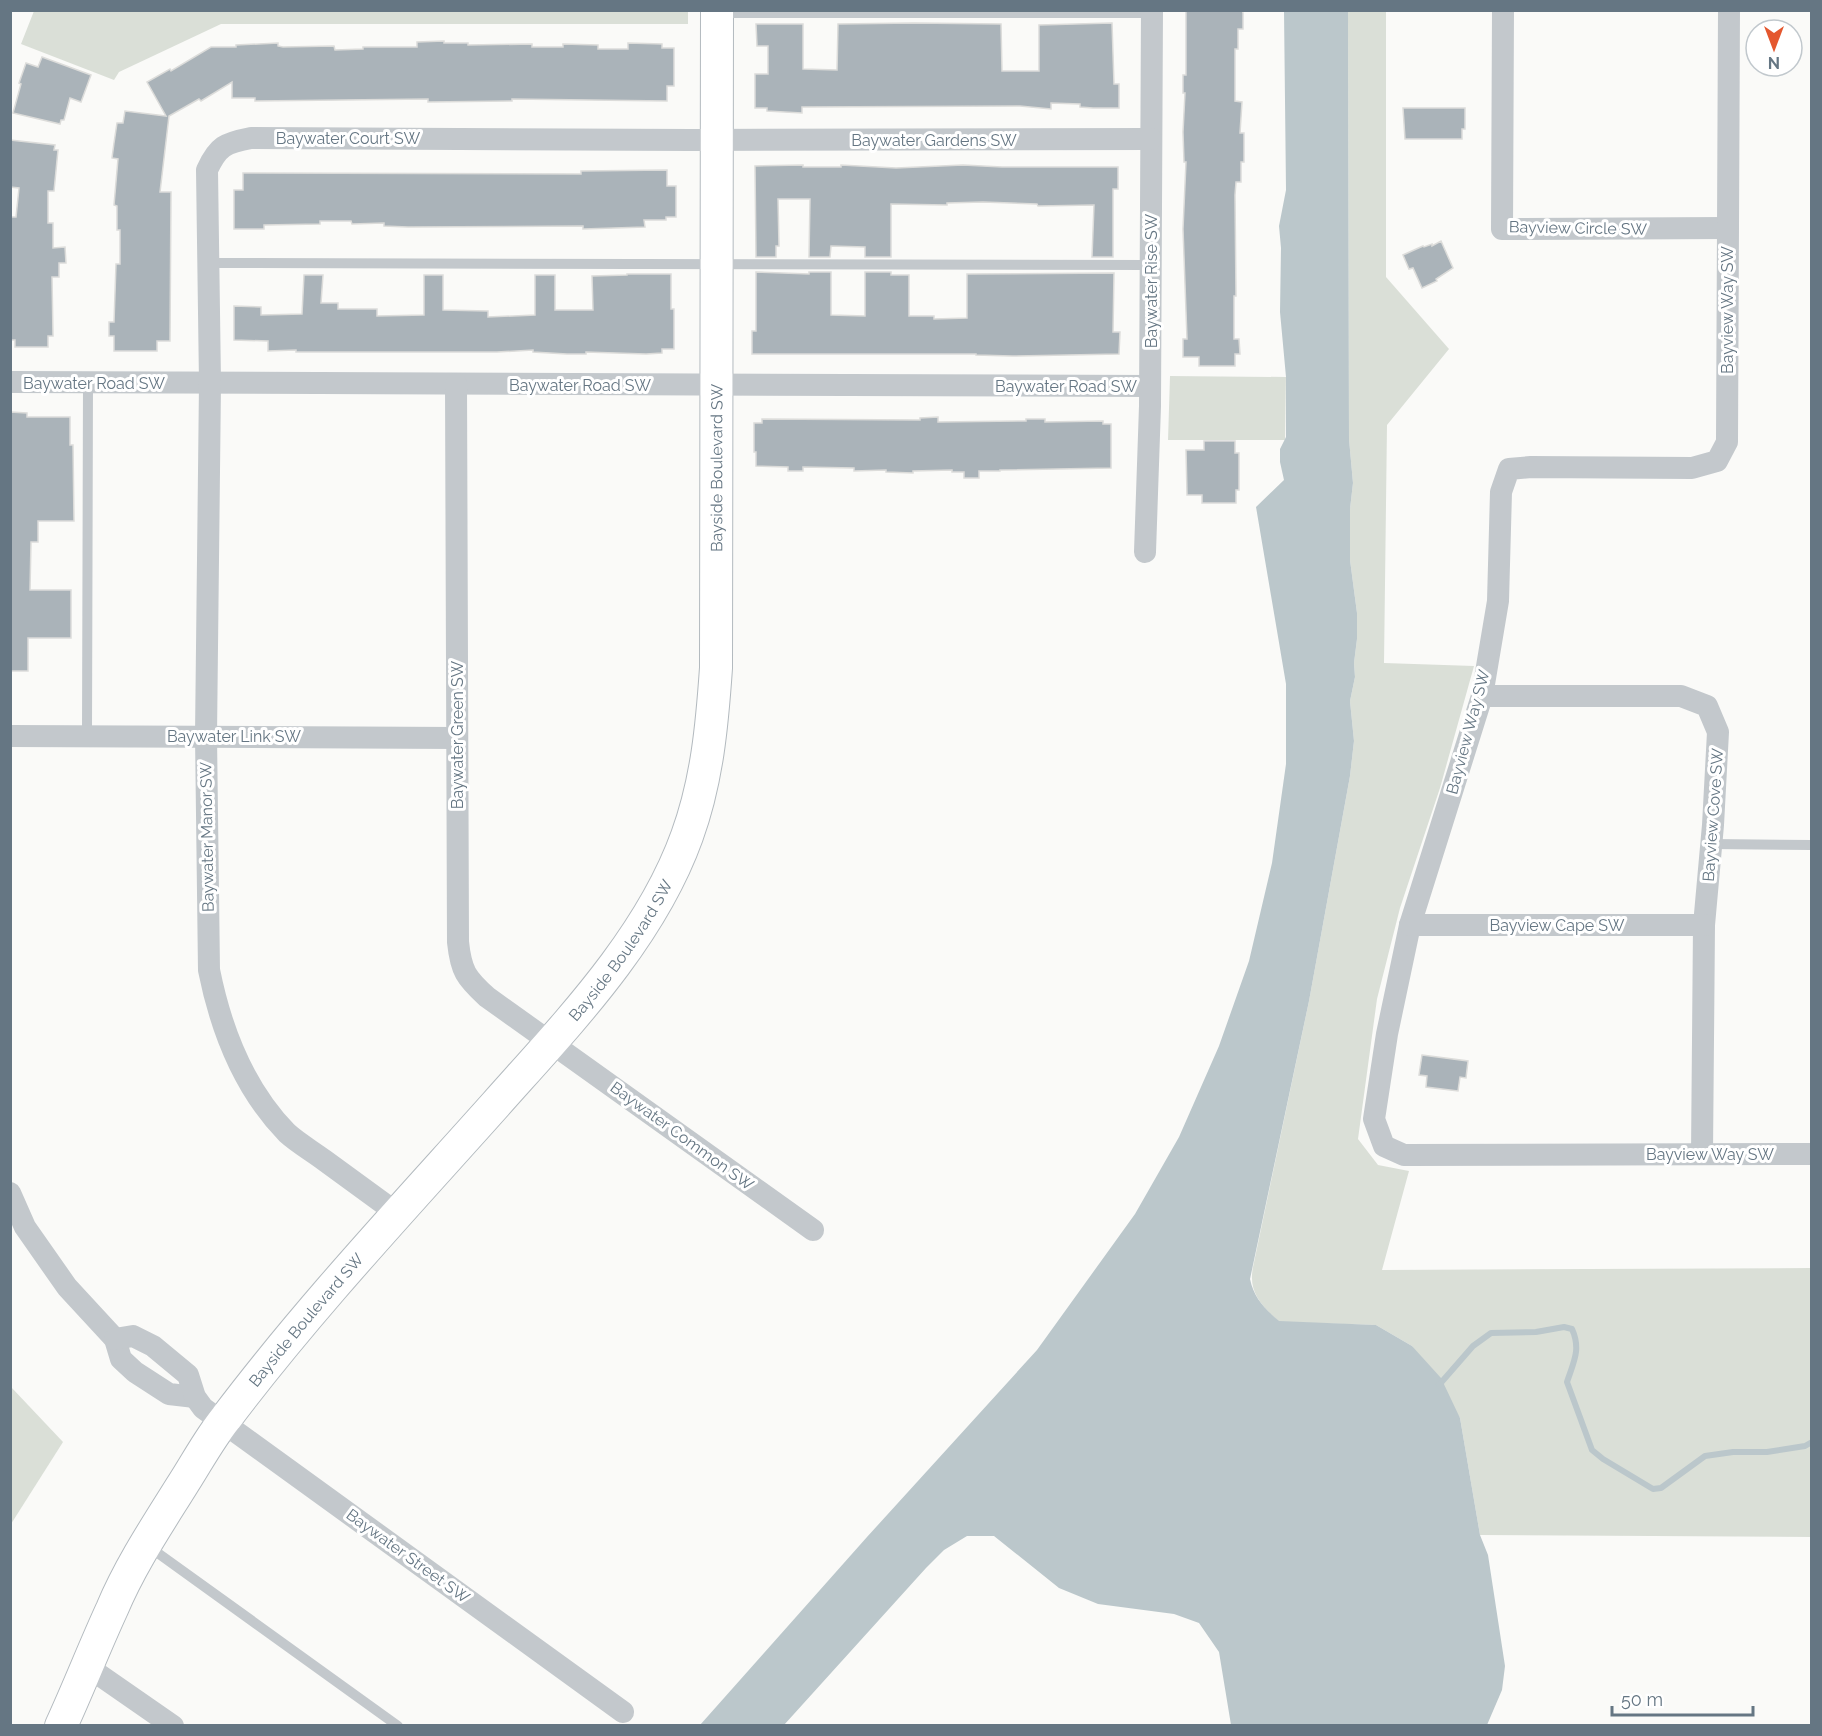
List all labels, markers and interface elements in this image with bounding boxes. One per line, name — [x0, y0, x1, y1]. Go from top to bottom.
north arrow — [1744, 18, 1804, 78]
text: N — [1768, 53, 1780, 72]
street label: Baywater Court SW — [276, 129, 420, 148]
street label: Baywater Gardens SW — [851, 131, 1017, 150]
street label: Baywater Rise SW — [1142, 214, 1161, 348]
street label: Bayview Circle SW — [1509, 217, 1648, 239]
street label: Bayview Way SW — [1718, 246, 1737, 374]
street label: Baywater Road SW — [23, 374, 165, 393]
street label: Baywater Road SW — [509, 376, 651, 395]
street label: Baywater Road SW — [995, 377, 1137, 396]
street label: Bayside Boulevard SW — [707, 384, 726, 552]
street label: Baywater Green SW — [448, 661, 467, 809]
street label: Bayview Way SW — [1442, 668, 1494, 796]
street label: Baywater Link SW — [167, 727, 301, 746]
street label: Bayview Cove SW — [1699, 747, 1727, 882]
street label: Baywater Manor SW — [196, 761, 218, 912]
street label: Bayside Boulevard SW — [564, 876, 676, 1025]
street label: Bayview Cape SW — [1490, 916, 1625, 935]
street label: Baywater Common SW — [607, 1078, 757, 1194]
street label: Bayview Way SW — [1646, 1145, 1774, 1164]
street label: Bayside Boulevard SW — [245, 1249, 367, 1390]
street label: Baywater Street SW — [343, 1505, 474, 1607]
scale bar — [1612, 1679, 1753, 1717]
text: 50 m — [1621, 1689, 1663, 1710]

